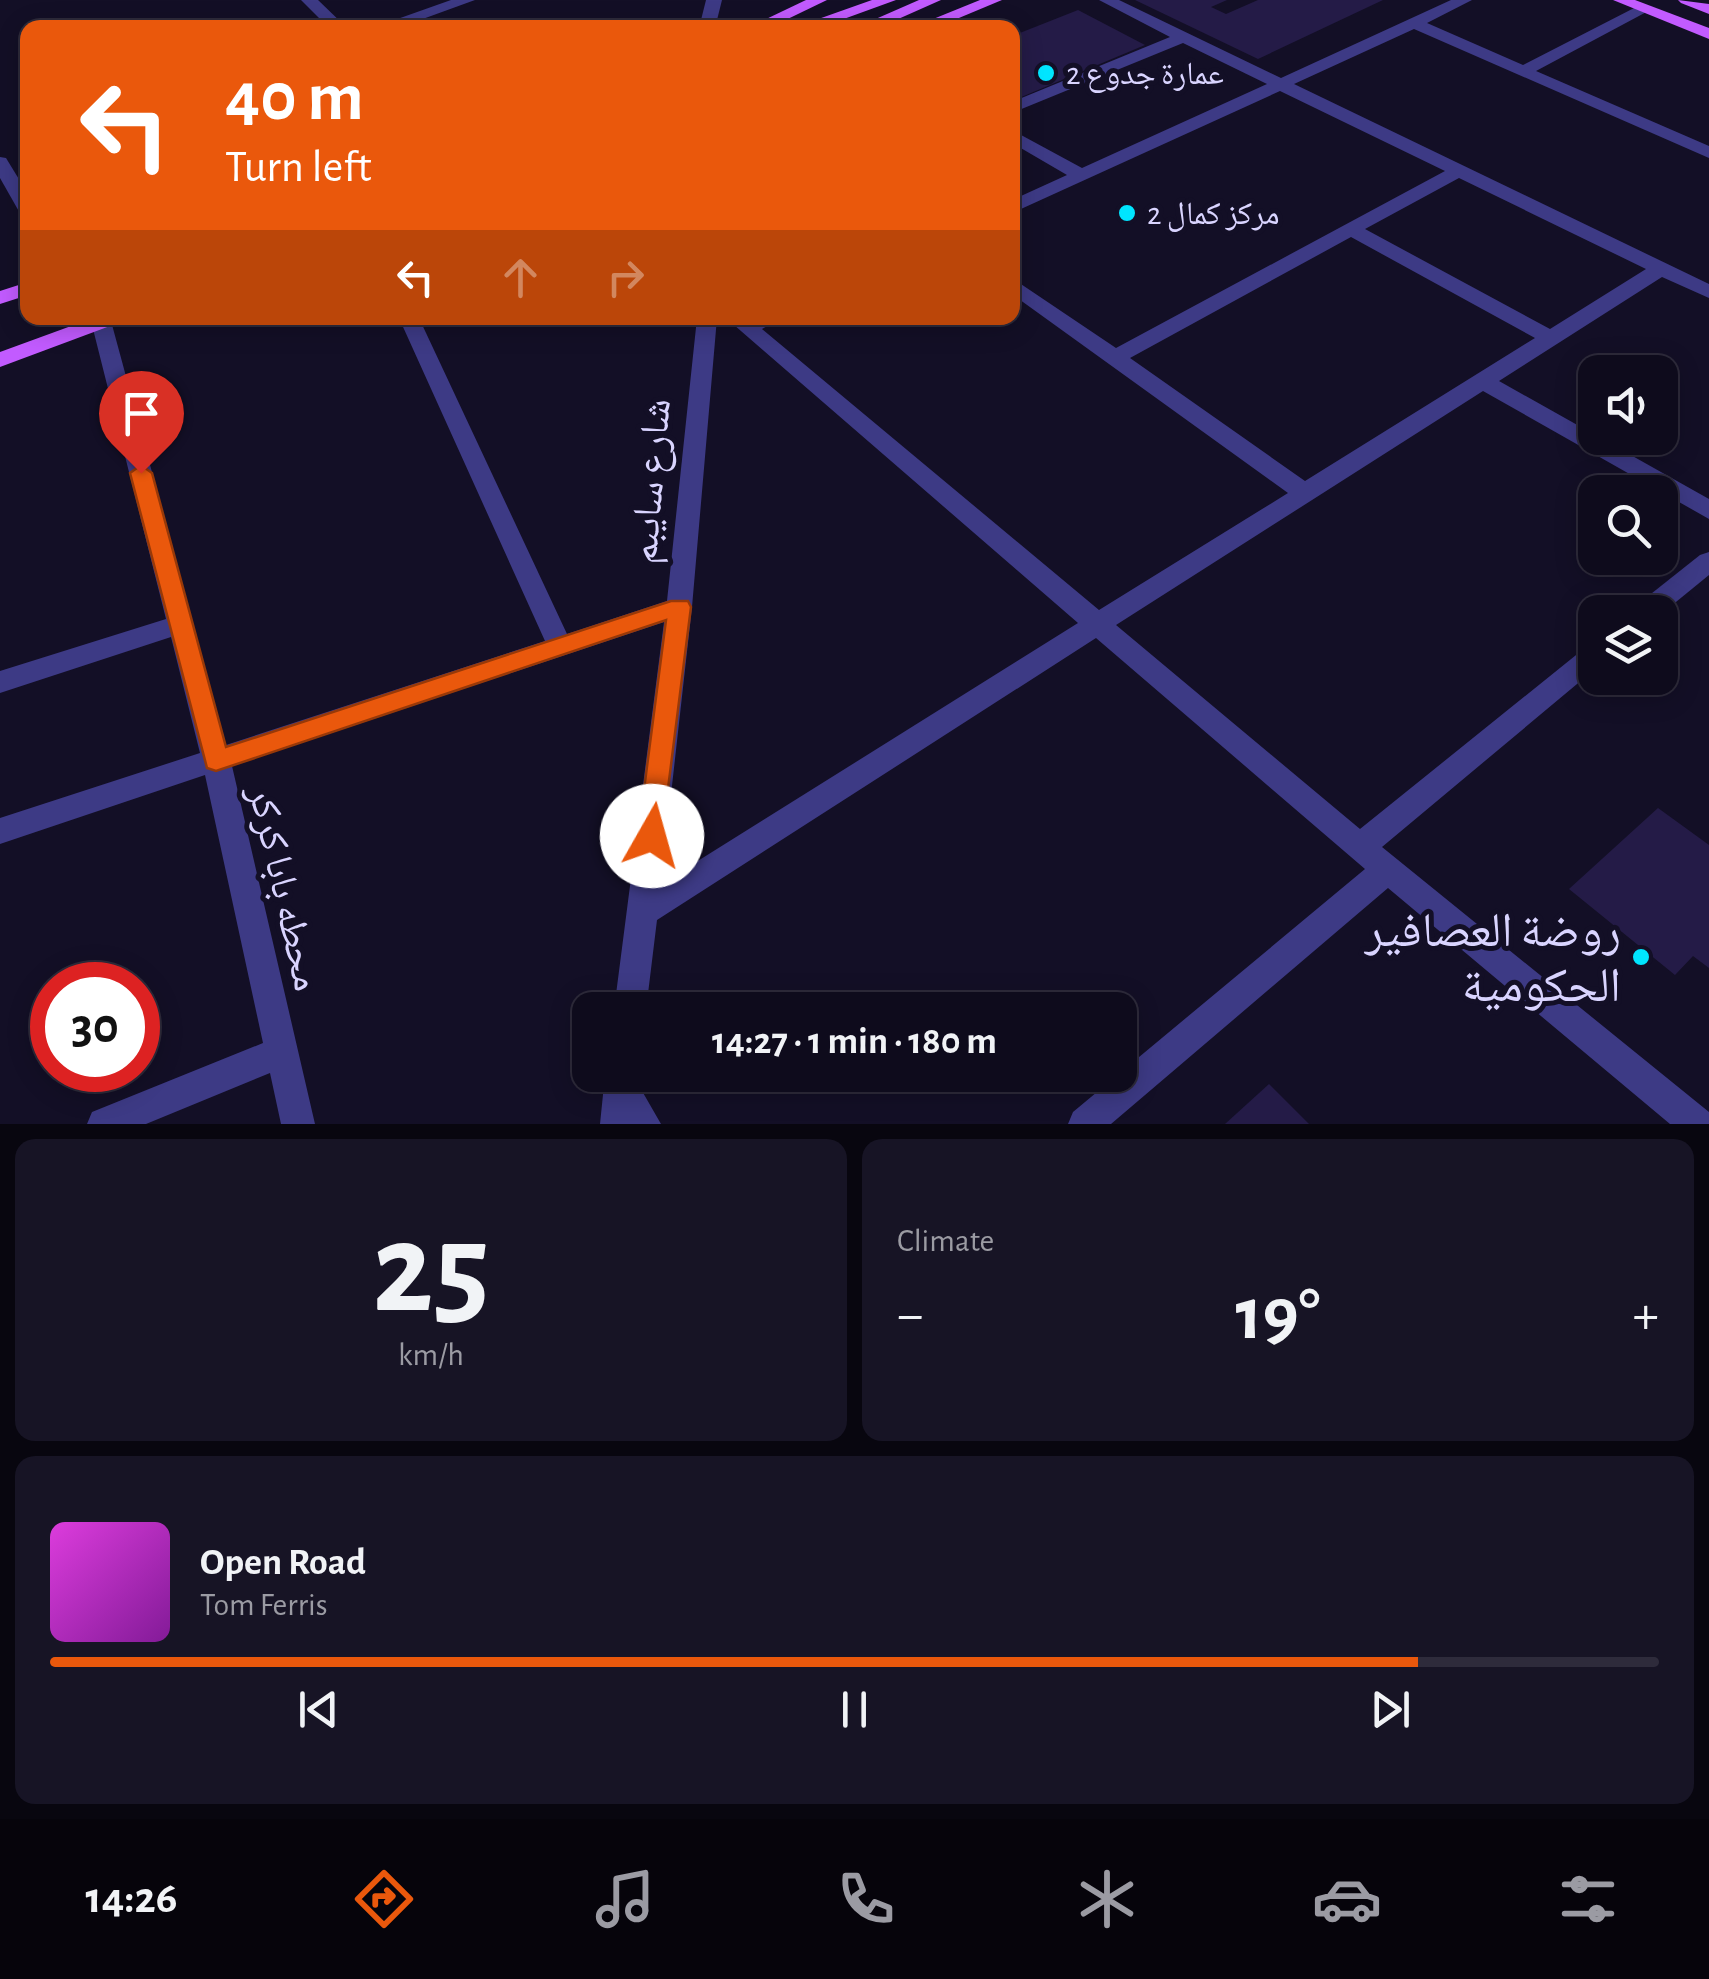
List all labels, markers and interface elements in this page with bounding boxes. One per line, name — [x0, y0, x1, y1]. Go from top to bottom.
place label: عمارة جدوع 2 — [1066, 58, 1224, 93]
icon: left — [60, 60, 190, 190]
marker: عمارة جدوع 2 — [1035, 62, 1057, 84]
text: 40 m — [225, 63, 364, 133]
text: Turn left — [225, 145, 372, 190]
place label: مركز كمال 2 — [1147, 198, 1279, 232]
marker: مركز كمال 2 — [1116, 202, 1138, 224]
icon: left — [388, 250, 443, 305]
icon: ahead — [493, 250, 548, 305]
icon: right — [598, 250, 653, 305]
map controls — [1578, 355, 1678, 695]
button: sound — [1578, 355, 1678, 455]
pin — [99, 371, 184, 474]
icon: arrive — [114, 386, 169, 441]
street label: شارع سايبم — [624, 397, 683, 566]
button: search — [1578, 475, 1678, 575]
button: layers — [1578, 595, 1678, 695]
street label: محطه بابا كركر — [240, 781, 327, 995]
position arrow — [600, 784, 704, 888]
place label: روضة العصافير الحكومية — [1364, 908, 1621, 1011]
marker: روضة العصافير الحكومية — [1630, 946, 1652, 968]
speed limit sign: 30 — [30, 962, 160, 1092]
text: 14:27 · 1 min · 180 m — [712, 1023, 997, 1061]
text: 25 — [372, 1206, 490, 1336]
text: Climate — [897, 1225, 994, 1257]
text: 19° — [1235, 1278, 1321, 1353]
text: − — [897, 1288, 923, 1343]
text: + — [1633, 1288, 1659, 1343]
text: km/h — [398, 1339, 464, 1371]
text: Open Road — [200, 1544, 366, 1582]
text: Tom Ferris — [200, 1589, 328, 1621]
icon: previous — [291, 1682, 346, 1737]
icon: pause — [827, 1682, 882, 1737]
icon: next — [1363, 1682, 1418, 1737]
icon: directions — [349, 1864, 419, 1934]
icon: music — [590, 1864, 660, 1934]
icon: phone — [831, 1864, 901, 1934]
icon: climate — [1072, 1864, 1142, 1934]
icon: car — [1312, 1864, 1382, 1934]
icon: filters — [1553, 1864, 1623, 1934]
text: 14:26 — [85, 1876, 178, 1921]

